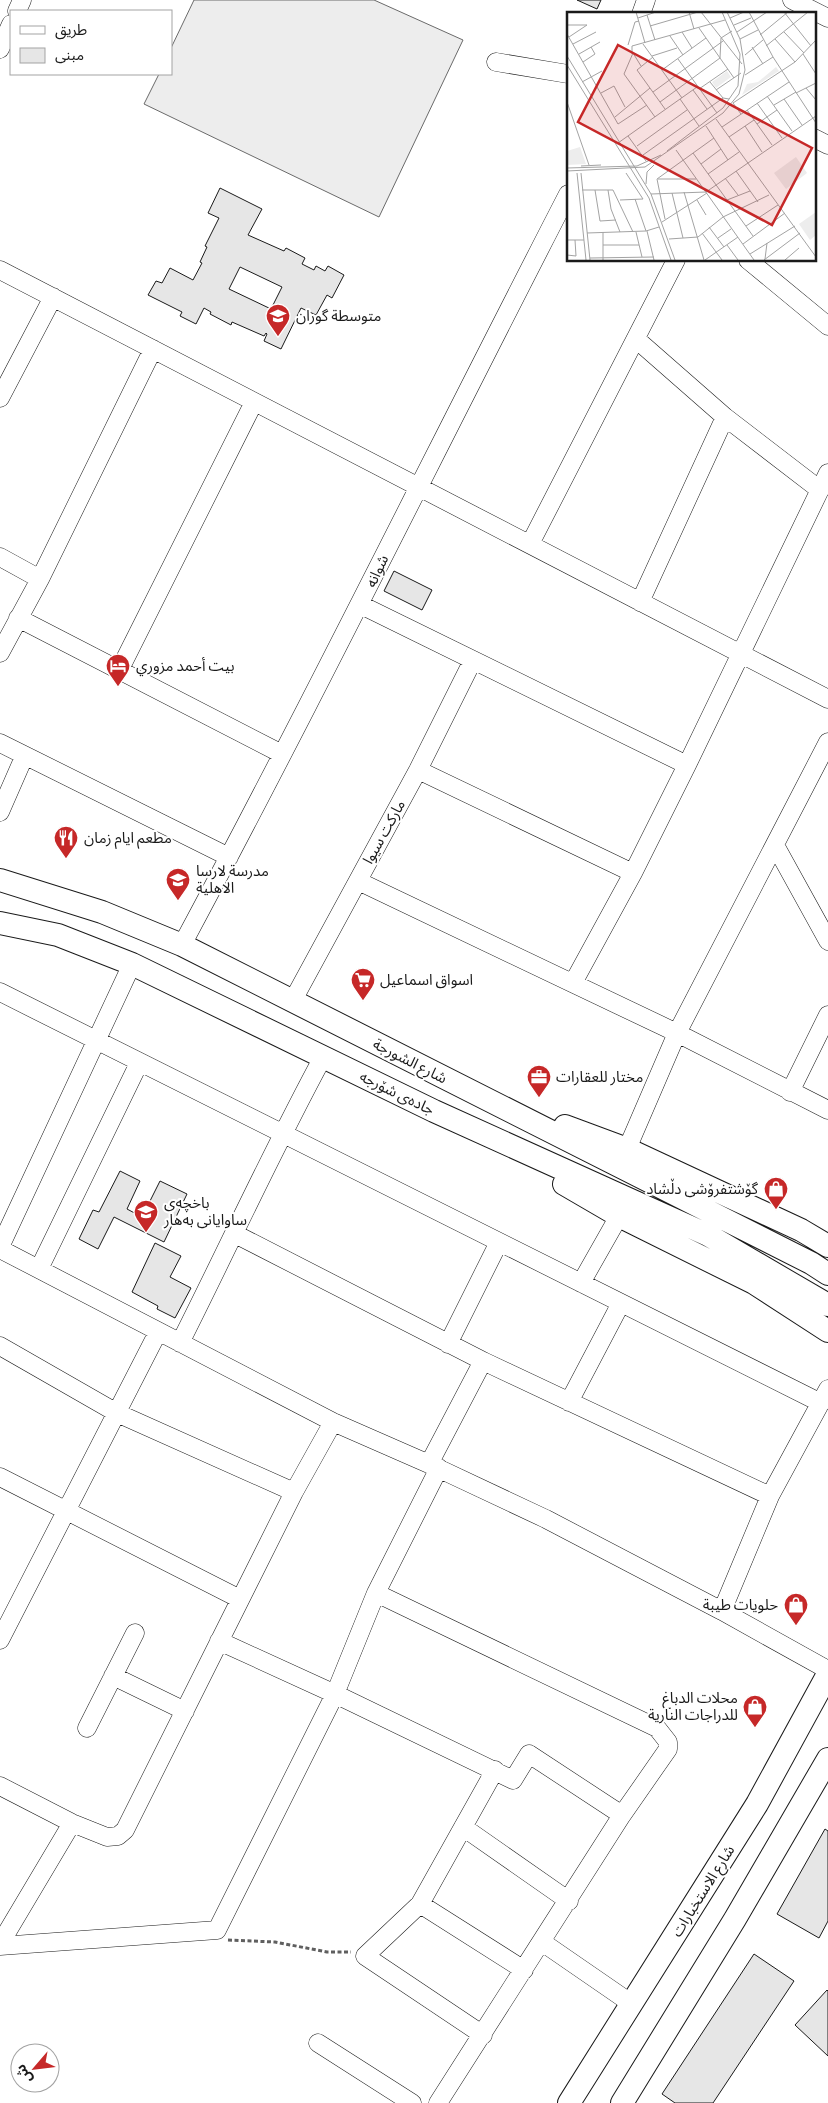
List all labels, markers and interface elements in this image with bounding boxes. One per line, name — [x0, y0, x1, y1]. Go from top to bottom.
legend — [10, 10, 172, 75]
inset map — [567, 12, 816, 261]
text: طريق — [55, 20, 87, 41]
text: مبنى — [55, 45, 84, 66]
school or university icon: متوسطة گوران — [265, 303, 291, 337]
place label: متوسطة گوران — [296, 306, 382, 327]
street label: شوانە — [361, 551, 394, 591]
hotel icon: بيت أحمد مزوري — [105, 653, 131, 687]
place label: بيت أحمد مزوري — [136, 656, 234, 677]
street label: مارکت سیوا — [358, 796, 411, 868]
restaurant icon: مطعم ايام زمان — [53, 825, 79, 859]
place label: مطعم ايام زمان — [84, 828, 172, 849]
place label: مدرسة لارسا الاهلية — [196, 861, 269, 899]
school or university icon: مدرسة لارسا الاهلية — [165, 867, 191, 901]
supermarket icon: اسواق اسماعيل — [350, 967, 376, 1001]
place label: اسواق اسماعيل — [380, 970, 473, 991]
street label: شارع الشورجة — [369, 1034, 451, 1090]
office icon: مختار للعقارات — [526, 1064, 552, 1098]
street label: جادەی شۆرجە — [356, 1066, 438, 1121]
place label: مختار للعقارات — [556, 1067, 644, 1088]
shop icon: گۆشتفرۆشی دڵشاد — [763, 1176, 789, 1210]
place label: گۆشتفرۆشی دڵشاد — [646, 1178, 759, 1200]
place label: باخچەی ساوایانی بەهار — [163, 1193, 247, 1231]
school or university icon: باخچەی ساوایانی بەهار — [133, 1199, 159, 1233]
shop icon: حلويات طيبة — [783, 1592, 809, 1626]
place label: حلويات طيبة — [703, 1595, 778, 1616]
place label: محلات الدباغ للدراجات النارية — [648, 1688, 738, 1726]
shop icon: محلات الدباغ للدراجات النارية — [742, 1694, 768, 1728]
street label: شارع الاستخبارات — [667, 1841, 741, 1942]
north arrow — [10, 2043, 60, 2093]
text: ش — [11, 2060, 38, 2087]

